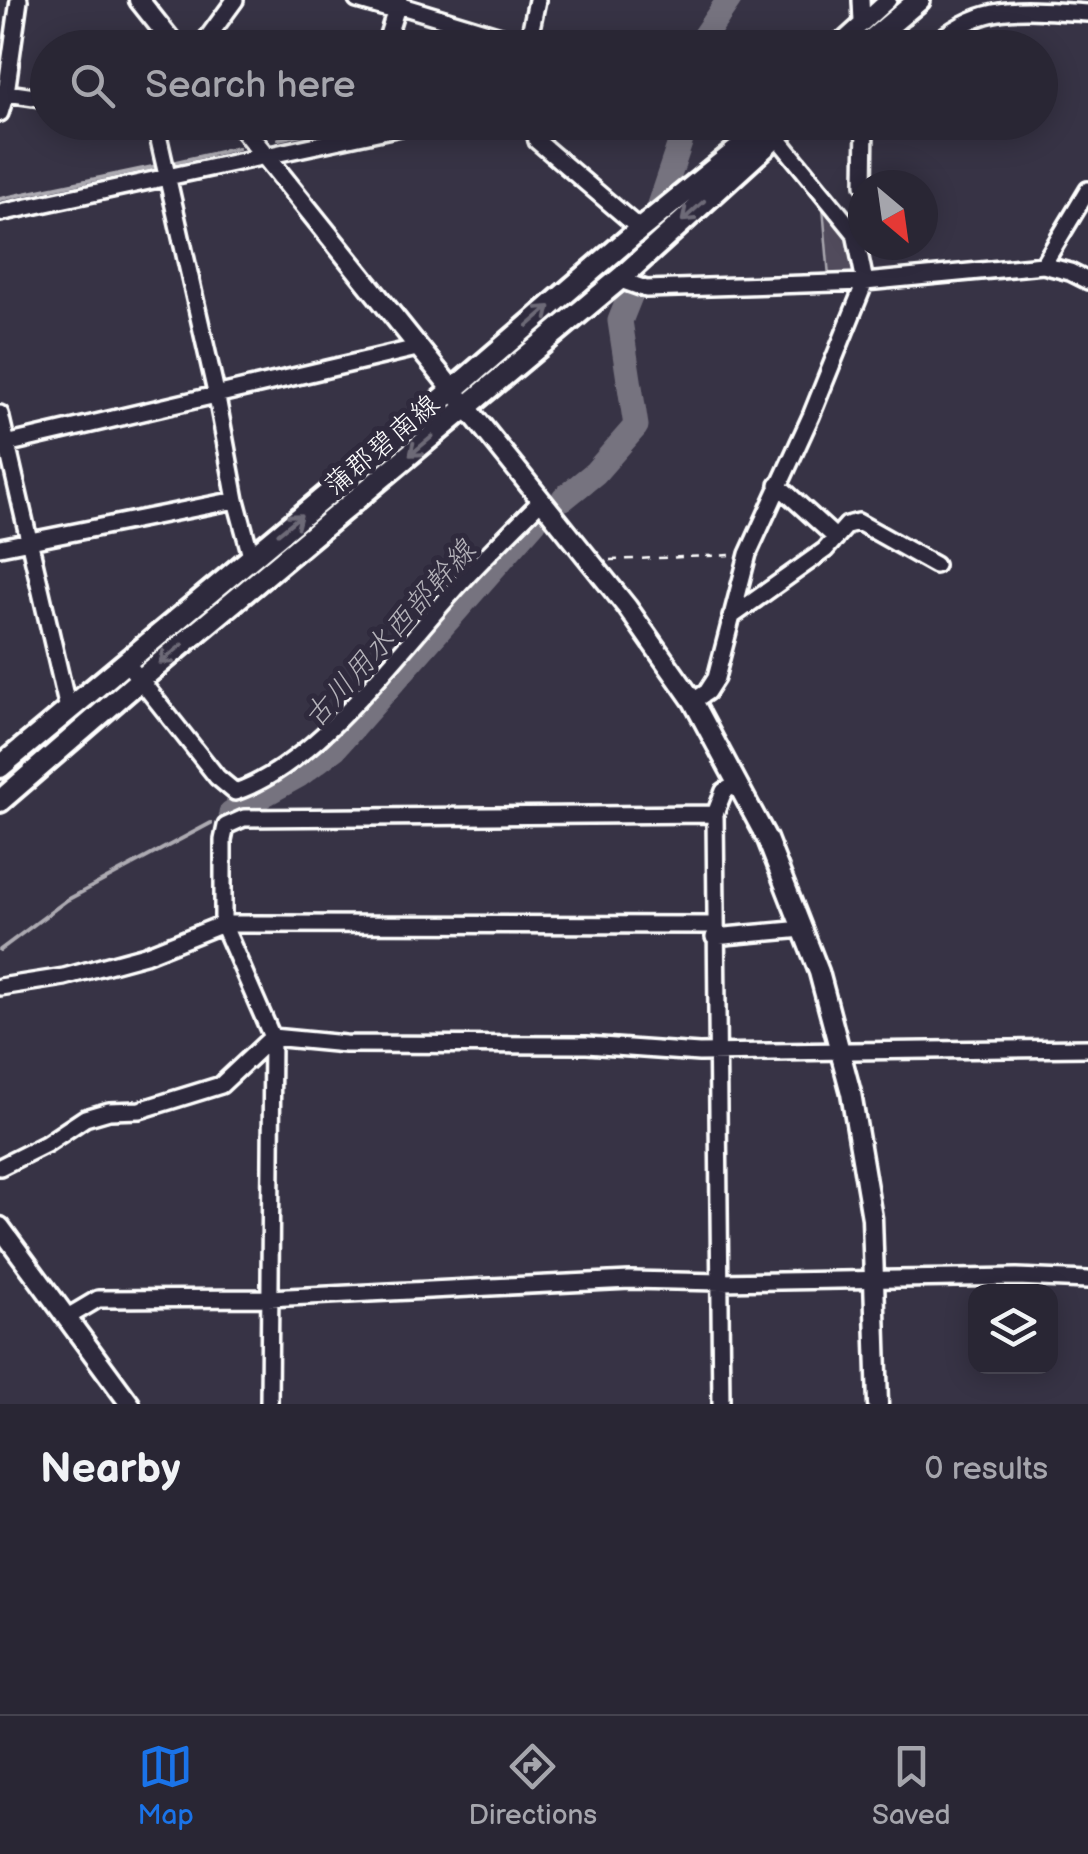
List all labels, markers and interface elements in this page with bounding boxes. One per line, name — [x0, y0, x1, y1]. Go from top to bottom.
search box — [30, 30, 1058, 140]
icon: search — [65, 58, 120, 113]
text: Search here — [145, 63, 356, 108]
north arrow — [848, 170, 938, 260]
one-way arrow — [681, 199, 706, 222]
one-way arrow — [526, 304, 551, 327]
street label: 蒲郡碧南線 — [318, 388, 446, 503]
one-way arrow — [408, 435, 434, 457]
one-way arrow — [276, 513, 302, 535]
water label: 古川用水西部幹線 — [296, 533, 484, 736]
one-way arrow — [158, 643, 184, 665]
map controls — [968, 1284, 1058, 1374]
button: layers — [968, 1284, 1058, 1374]
text: Nearby — [40, 1444, 180, 1495]
text: 0 results — [925, 1450, 1048, 1489]
tab: Map — [137, 1739, 194, 1832]
tab: Directions — [468, 1739, 597, 1832]
tab: Saved — [872, 1739, 951, 1832]

